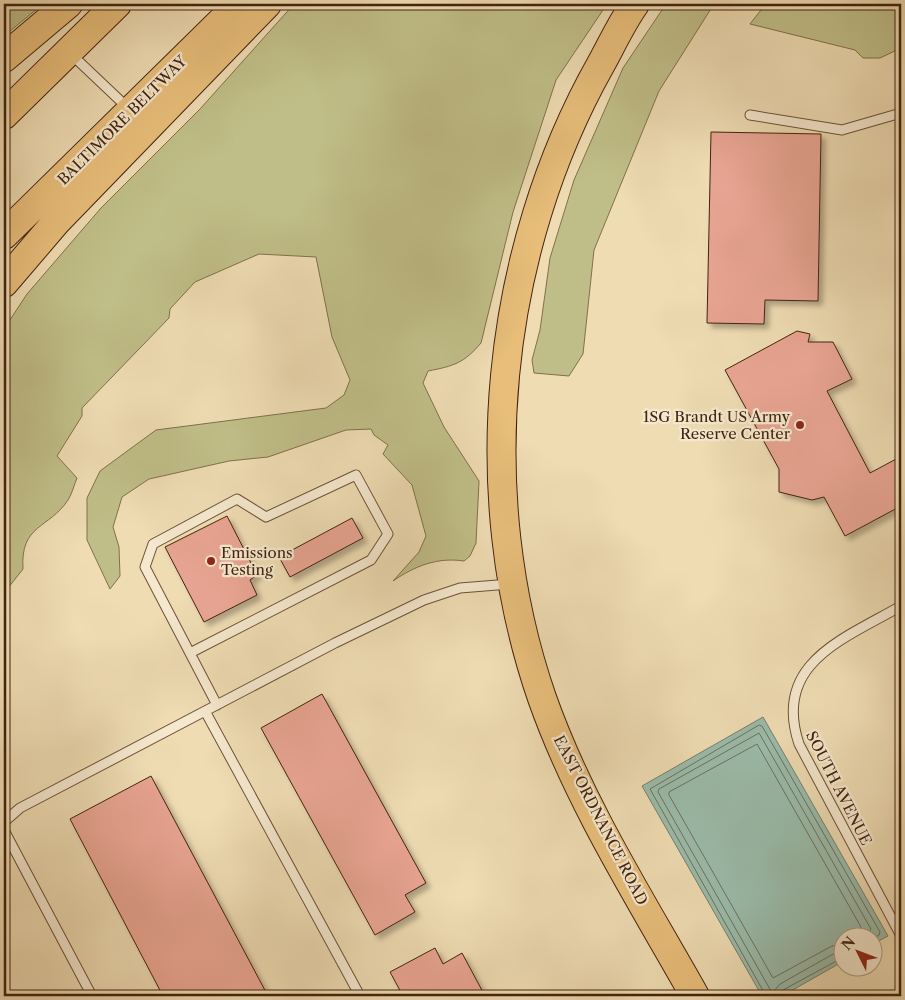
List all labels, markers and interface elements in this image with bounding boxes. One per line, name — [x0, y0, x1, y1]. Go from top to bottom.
street label: BALTIMORE BELTWAY — [53, 51, 191, 189]
place label: 1SG Brandt US Army Reserve Center — [643, 407, 791, 443]
marker: 1SG Brandt US Army Reserve Center — [794, 419, 806, 431]
place label: Emissions Testing — [221, 543, 293, 579]
marker: Emissions Testing — [205, 555, 217, 567]
street label: SOUTH AVENUE — [802, 728, 876, 848]
street label: EAST ORDNANCE ROAD — [550, 732, 652, 908]
north arrow — [832, 928, 882, 978]
text: N — [838, 933, 859, 954]

